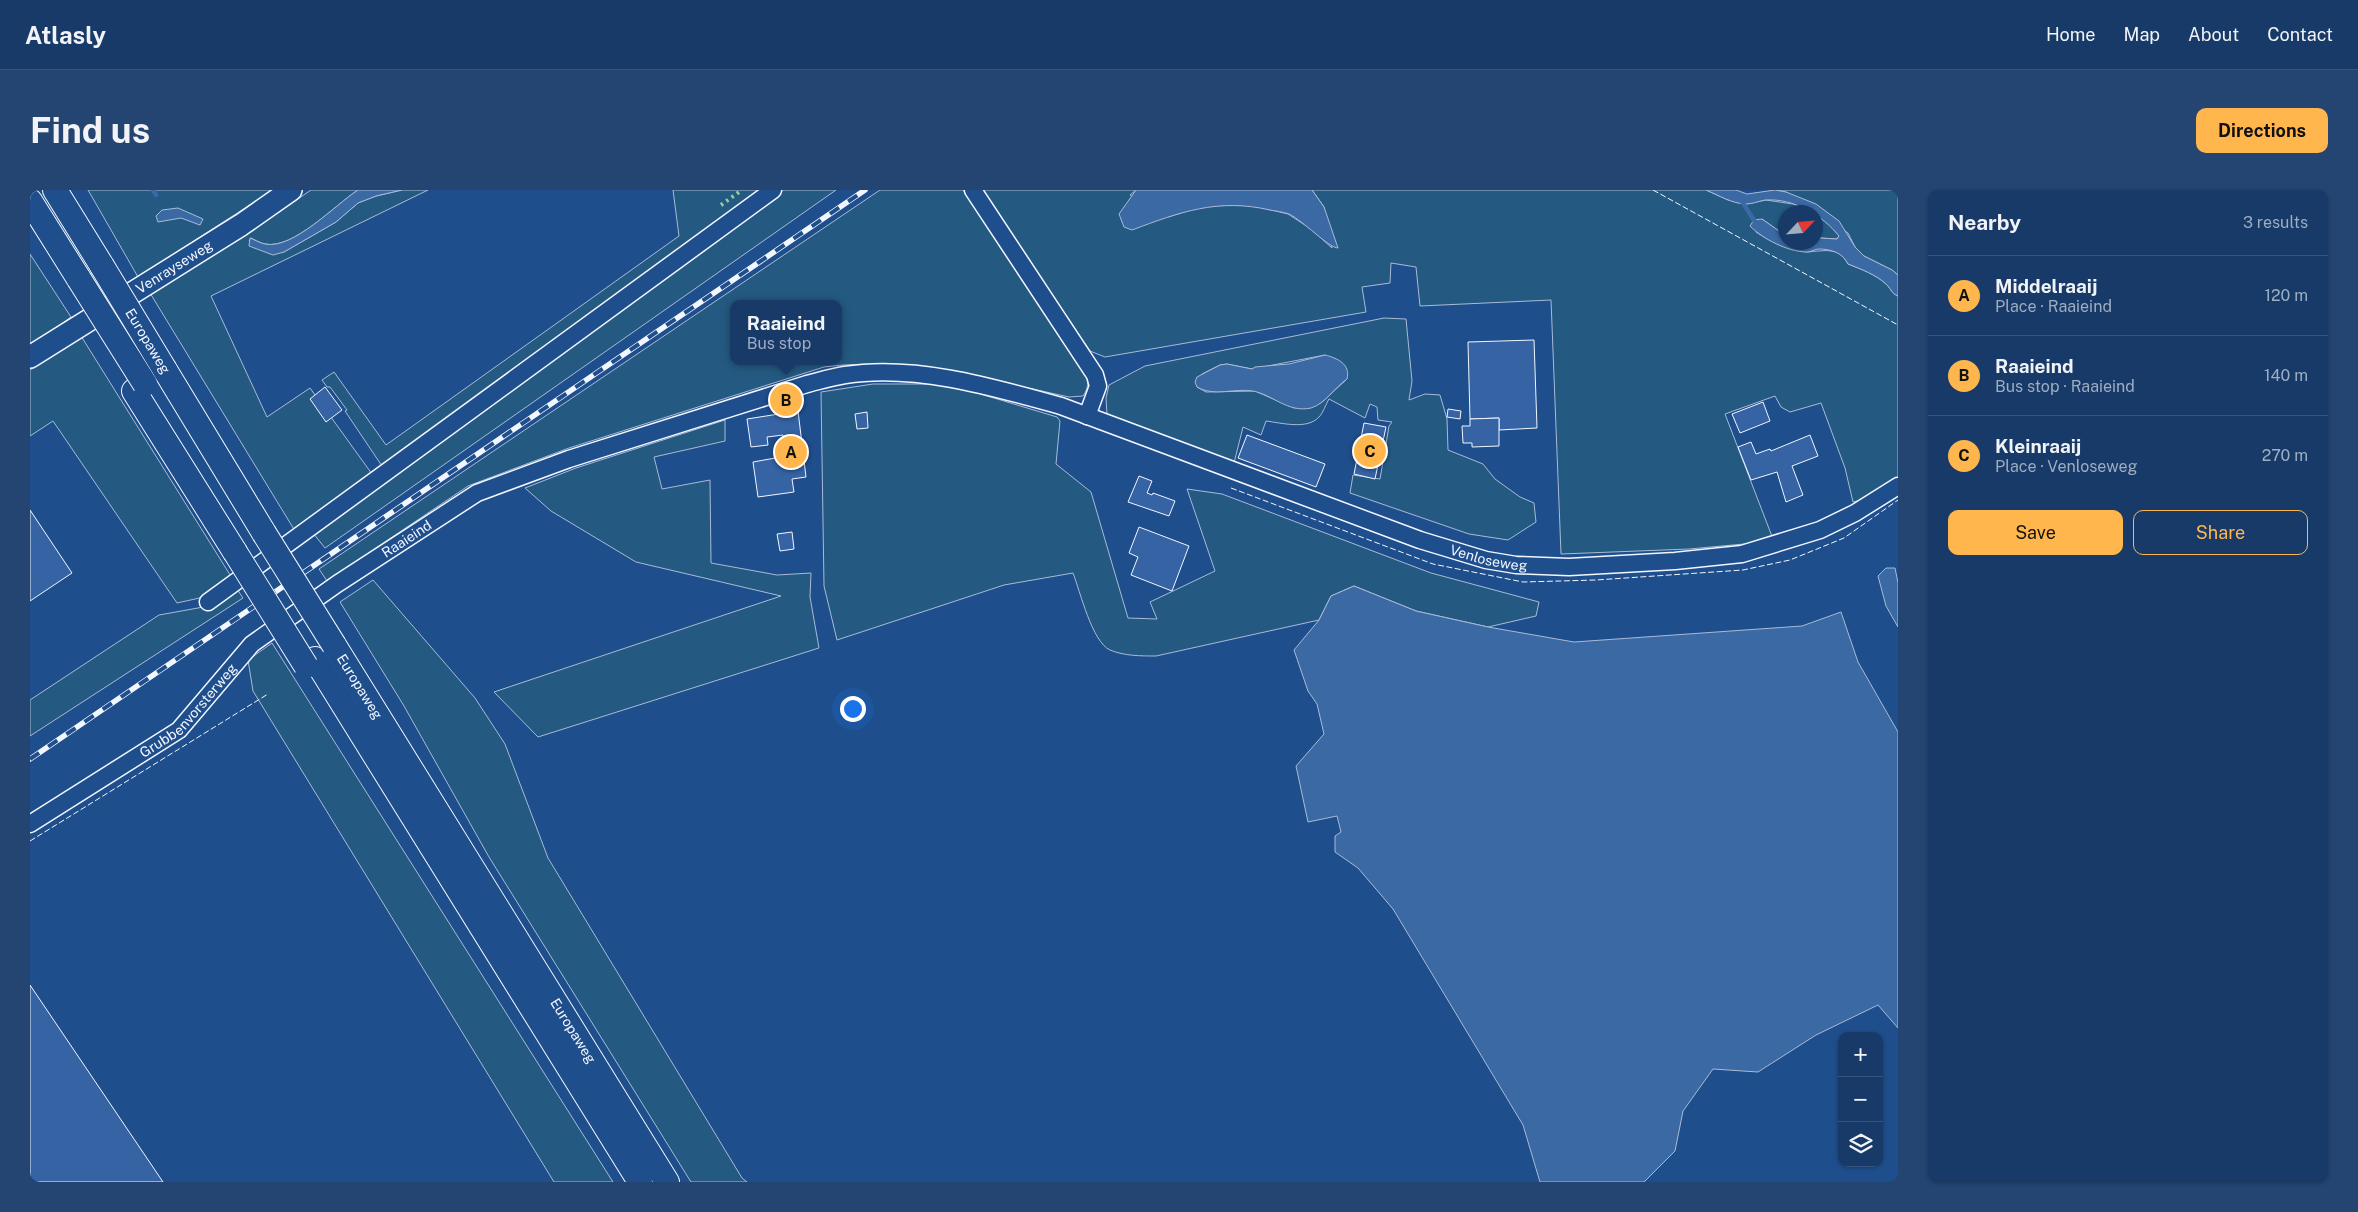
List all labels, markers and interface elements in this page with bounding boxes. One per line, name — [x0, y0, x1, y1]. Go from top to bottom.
text: Atlasly — [25, 21, 106, 49]
text: Home — [2046, 24, 2096, 45]
text: Map — [2124, 24, 2160, 45]
text: About — [2188, 24, 2239, 45]
text: Contact — [2267, 24, 2333, 45]
button: Directions — [2196, 108, 2328, 153]
text: Find us — [30, 110, 150, 151]
north arrow — [1778, 205, 1823, 250]
text: Nearby — [1948, 210, 2021, 235]
text: 3 results — [2243, 213, 2308, 232]
street label: Venrayseweg — [133, 237, 216, 297]
text: Middelraaij — [1995, 275, 2097, 297]
text: A — [1958, 286, 1970, 305]
text: 120 m — [2264, 286, 2308, 305]
text: Place · Raaieind — [1995, 297, 2112, 316]
popup — [730, 300, 842, 365]
street label: Europaweg — [122, 305, 174, 377]
text: Raaieind — [747, 312, 825, 334]
text: Bus stop — [747, 334, 811, 353]
text: Raaieind — [1995, 355, 2073, 377]
text: B — [1959, 366, 1969, 385]
text: 140 m — [2264, 366, 2308, 385]
text: Bus stop · Raaieind — [1995, 377, 2135, 396]
pin: B — [770, 381, 802, 419]
pin: C — [1354, 432, 1386, 470]
pin: A — [775, 433, 807, 471]
text: Kleinraaij — [1995, 435, 2081, 457]
text: C — [1958, 446, 1970, 465]
text: 270 m — [2262, 446, 2308, 465]
text: Place · Venloseweg — [1995, 457, 2137, 476]
button: Save — [1948, 510, 2123, 555]
button: Share — [2133, 510, 2308, 555]
street label: Raaieind — [379, 517, 435, 561]
street label: Venloseweg — [1448, 542, 1528, 573]
street label: Europaweg — [334, 651, 386, 722]
street label: Grubbenvorsterweg — [137, 660, 240, 761]
your location — [840, 696, 866, 722]
street label: Europaweg — [547, 995, 600, 1066]
map controls — [1838, 1032, 1883, 1167]
button: + — [1838, 1032, 1883, 1077]
button: − — [1838, 1077, 1883, 1122]
button: layers — [1838, 1122, 1883, 1167]

